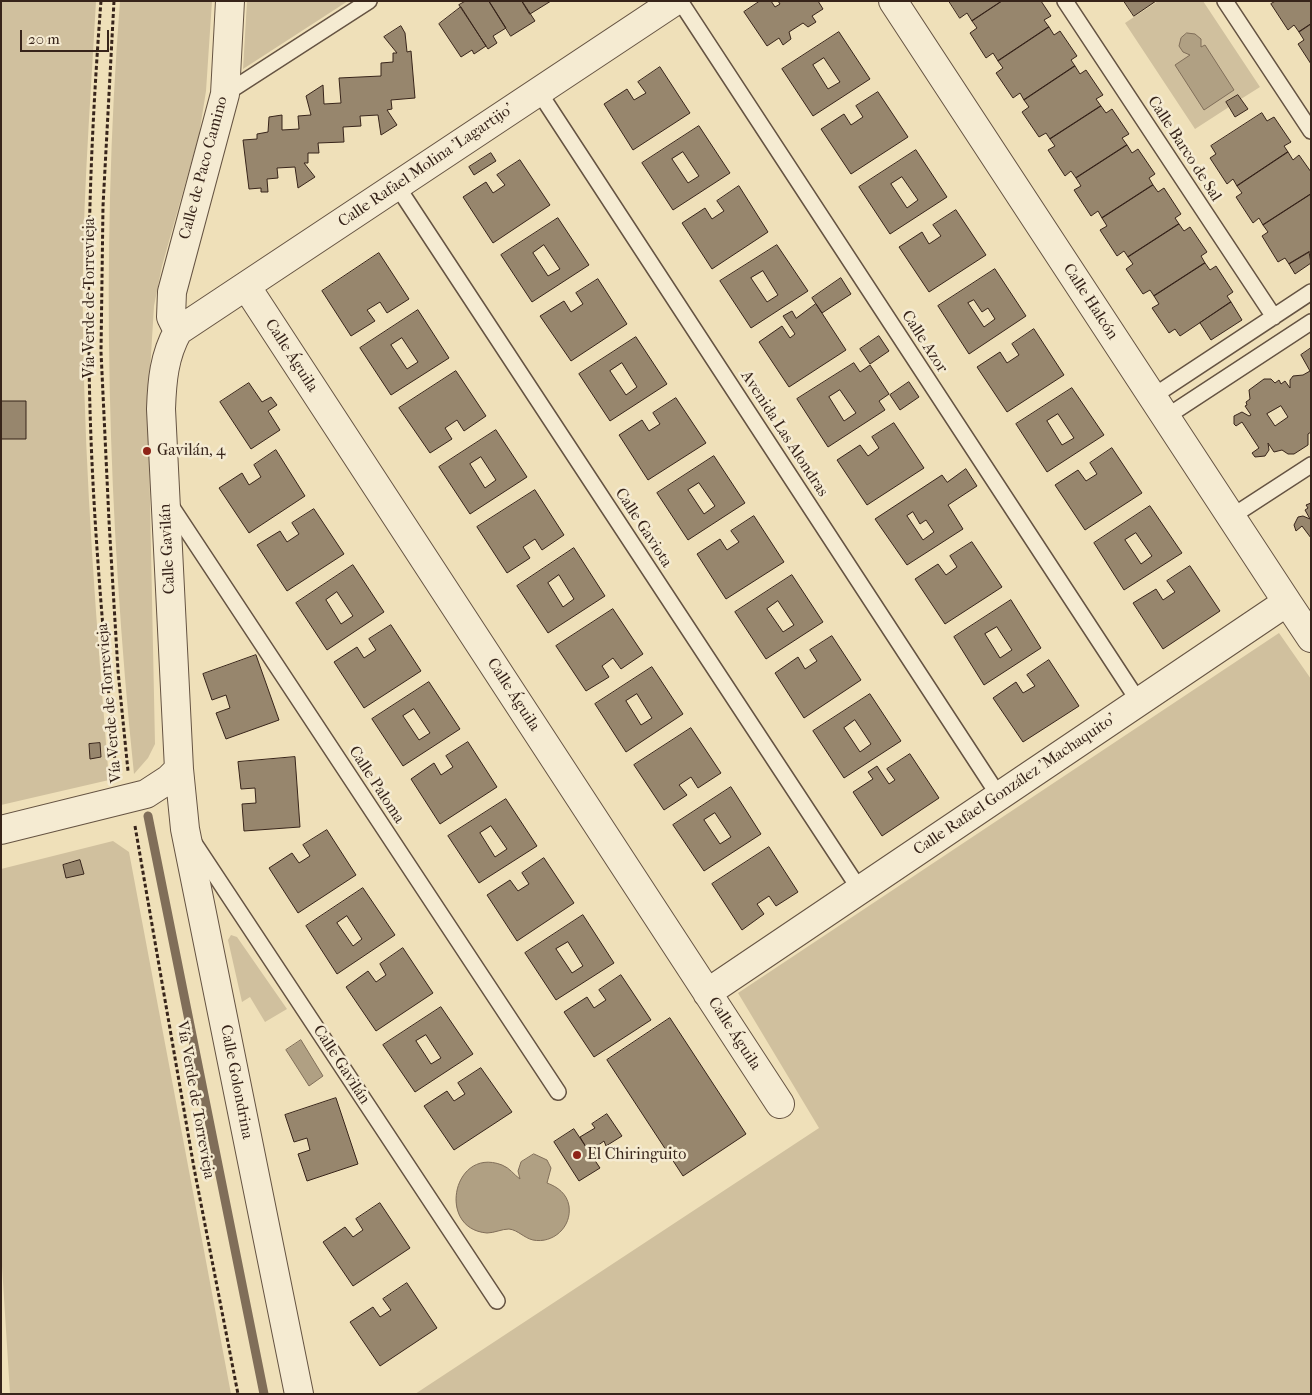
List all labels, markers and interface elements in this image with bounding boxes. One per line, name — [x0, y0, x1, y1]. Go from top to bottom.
scale bar — [22, 20, 111, 52]
text: 20 m — [28, 30, 60, 48]
street label: Calle Barco de Sal — [1143, 93, 1225, 205]
street label: Calle de Paco Camino — [176, 94, 232, 242]
street label: Calle Rafael Molina 'Lagartijo' — [335, 100, 517, 232]
street label: Vía Verde de Torrevieja — [80, 218, 100, 378]
street label: Calle Halcón — [1058, 260, 1122, 344]
street label: Calle Azor — [897, 307, 951, 377]
street label: Calle Águila — [260, 316, 322, 396]
street label: Avenida Las Alondras — [736, 367, 832, 501]
place label: Gavilán, 4 — [157, 441, 226, 461]
marker: Gavilán, 4 — [141, 445, 153, 457]
street label: Calle Gaviota — [610, 485, 676, 571]
street label: Calle Gavilán — [156, 503, 180, 595]
street label: Vía Verde de Torrevieja — [93, 622, 127, 784]
street label: Calle Águila — [482, 655, 544, 735]
street label: Calle Rafael González 'Machaquito' — [910, 710, 1120, 860]
street label: Calle Paloma — [344, 743, 408, 827]
street label: Calle Águila — [703, 994, 765, 1074]
street label: Vía Verde de Torrevieja — [172, 1019, 218, 1181]
street label: Calle Gavilán — [308, 1022, 374, 1108]
street label: Calle Golondrina — [216, 1023, 256, 1141]
place label: El Chiringuito — [587, 1145, 686, 1165]
marker: El Chiringuito — [571, 1149, 583, 1161]

